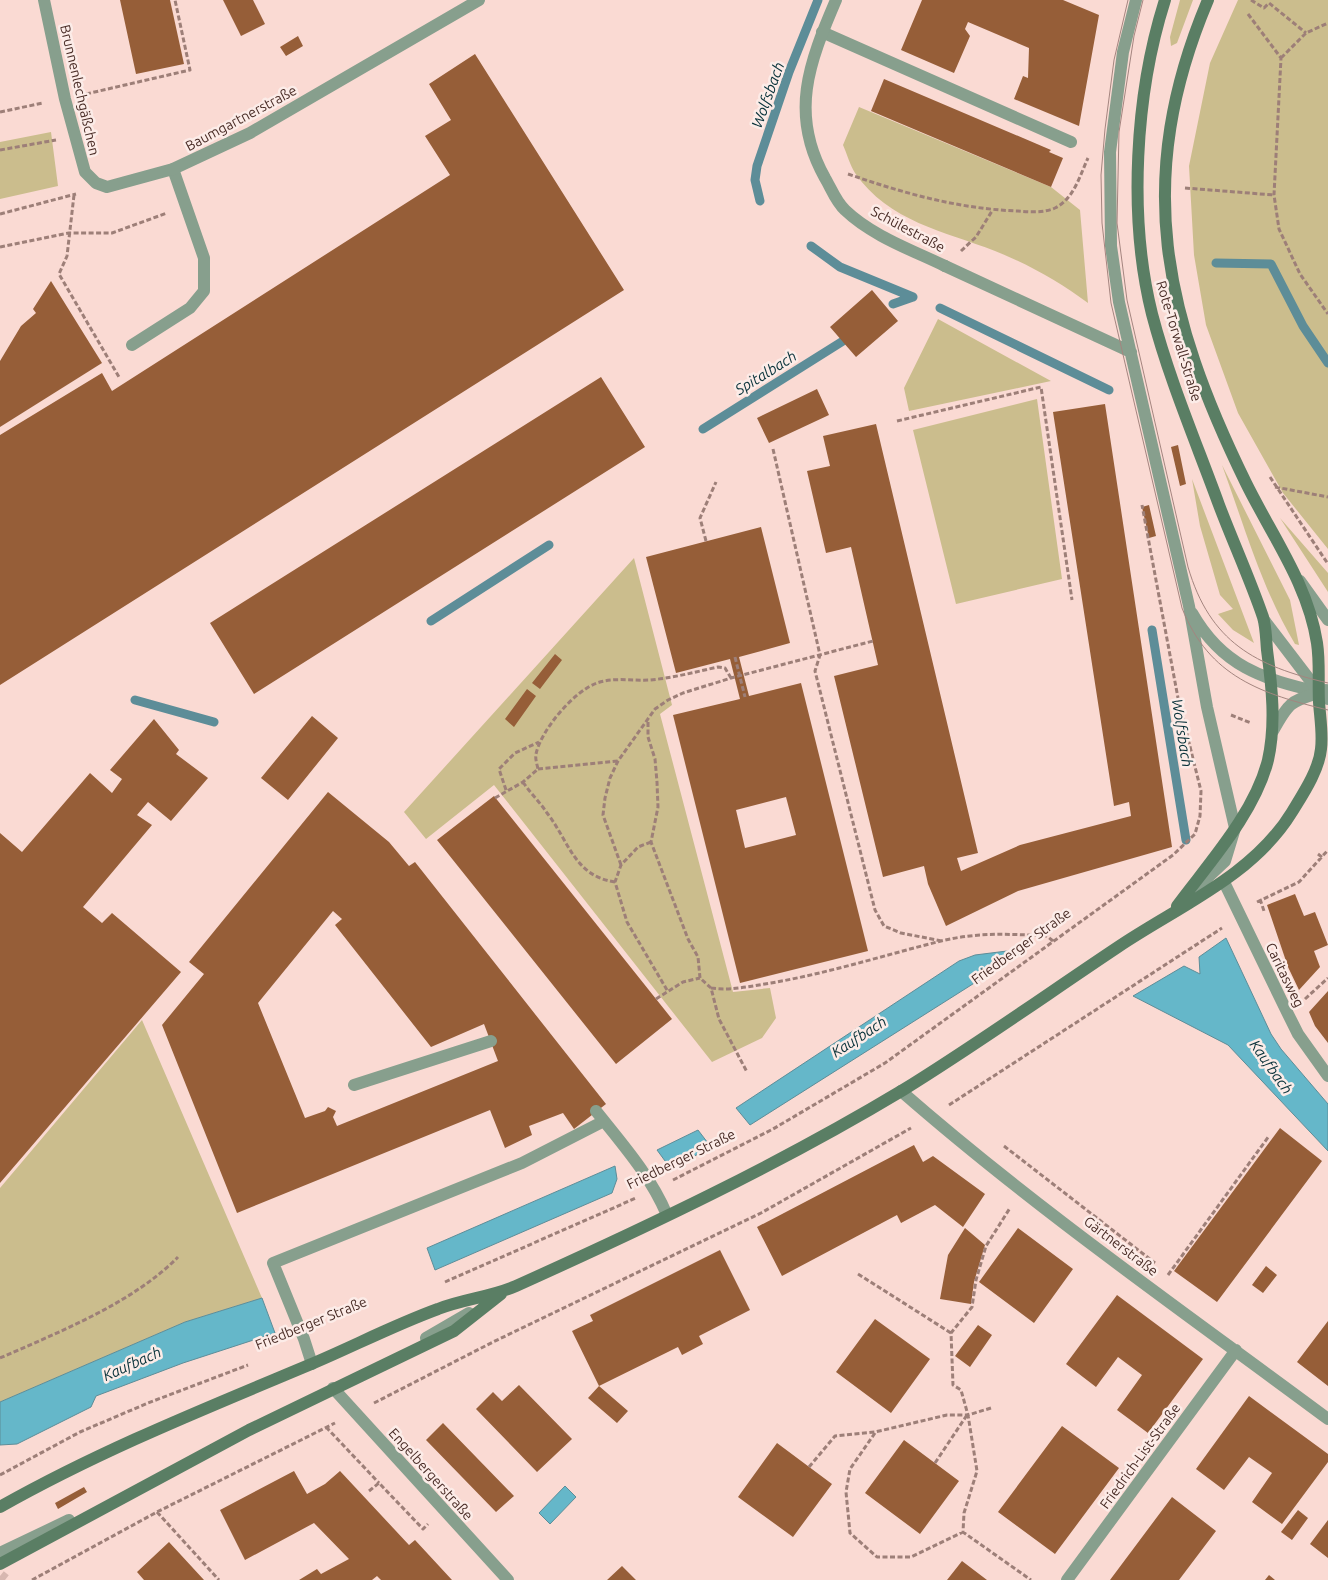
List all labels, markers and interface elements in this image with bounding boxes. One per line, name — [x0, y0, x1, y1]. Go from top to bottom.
street label: Brunnenlechgäßchen — [57, 23, 103, 157]
water label: Wolfsbach — [748, 60, 787, 130]
street label: Baumgartnerstraße — [183, 82, 299, 154]
street label: Schülestraße — [868, 203, 948, 255]
street label: Rote-Torwall-Straße — [1153, 279, 1205, 403]
water label: Spitalbach — [731, 347, 800, 399]
water label: Wolfsbach — [1169, 698, 1196, 768]
street label: Friedberger Straße — [968, 905, 1074, 987]
street label: Caritasweg — [1262, 940, 1308, 1010]
water label: Kaufbach — [828, 1013, 889, 1061]
water label: Kaufbach — [1247, 1036, 1296, 1097]
street label: Friedberger Straße — [624, 1126, 738, 1192]
street label: Gärtnerstraße — [1081, 1213, 1161, 1279]
street label: Friedberger Straße — [253, 1293, 369, 1353]
water label: Kaufbach — [100, 1343, 164, 1384]
street label: Friedrich-List-Straße — [1096, 1400, 1184, 1512]
street label: Engelbergerstraße — [386, 1425, 476, 1523]

